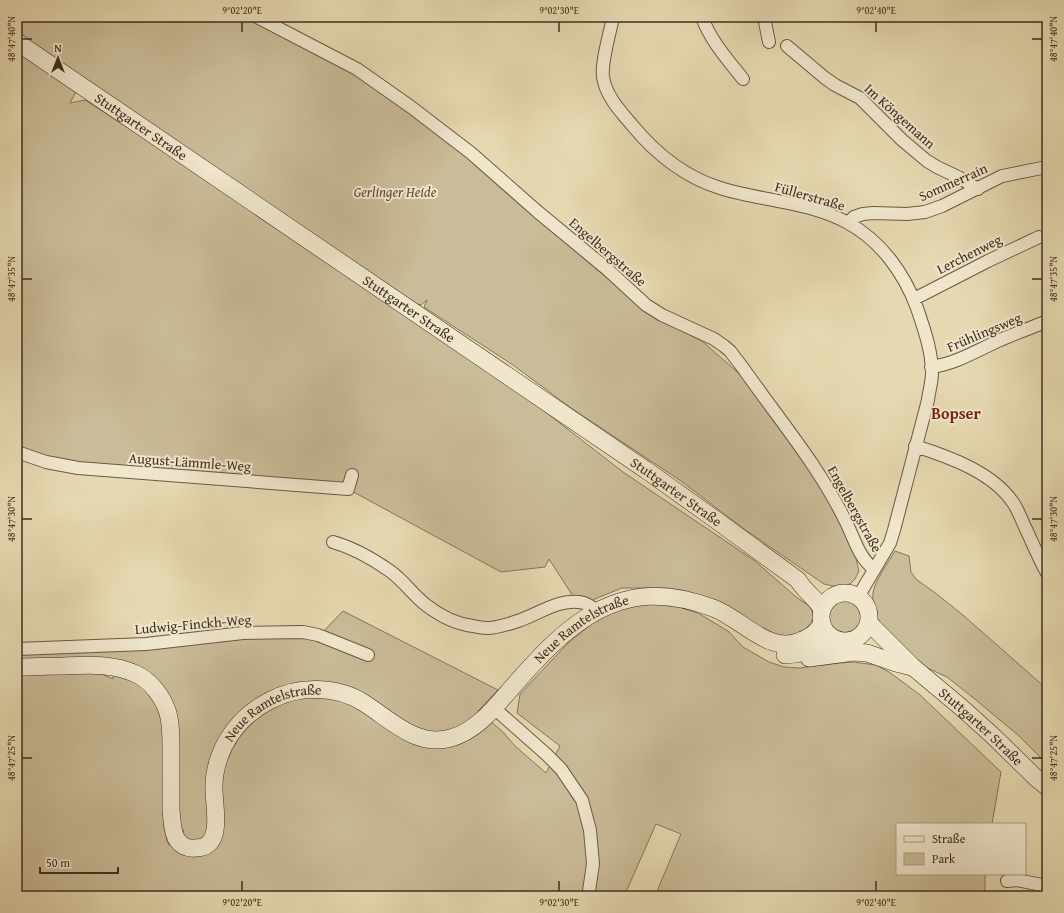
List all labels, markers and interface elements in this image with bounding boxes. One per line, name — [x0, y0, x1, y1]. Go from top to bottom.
text: 9°02'20"E — [222, 3, 262, 18]
text: 9°02'30"E — [539, 3, 579, 18]
text: 9°02'40"E — [856, 3, 896, 18]
text: 48°47'40"N — [4, 16, 19, 62]
text: 48°47'40"N — [1046, 16, 1061, 62]
north arrow — [38, 38, 78, 78]
text: N — [54, 40, 62, 56]
street label: Im Köngemann — [860, 79, 940, 153]
street label: Stuttgarter Straße — [91, 88, 192, 165]
street label: Sommerrain — [915, 158, 991, 206]
street label: Füllerstraße — [773, 176, 848, 216]
park label: Gerlinger Heide — [354, 182, 437, 202]
street label: Engelbergstraße — [565, 213, 651, 291]
street label: Lerchenweg — [933, 229, 1005, 279]
text: 48°47'35"N — [4, 256, 19, 302]
text: 48°47'35"N — [1046, 256, 1061, 302]
street label: Stuttgarter Straße — [359, 270, 459, 348]
street label: Frühlingsweg — [944, 307, 1025, 357]
district label: Bopser — [931, 401, 981, 425]
street label: August-Lämmle-Weg — [128, 448, 252, 476]
street label: Stuttgarter Straße — [627, 452, 726, 531]
street label: Engelbergstraße — [823, 462, 887, 556]
text: 48°47'30"N — [4, 496, 19, 542]
text: 48°47'30"N — [1046, 496, 1061, 542]
street label: Neue Ramtelstraße — [529, 589, 631, 668]
street label: Ludwig-Finckh-Weg — [134, 609, 252, 639]
street label: Neue Ramtelstraße — [219, 679, 322, 745]
street label: Stuttgarter Straße — [935, 683, 1028, 771]
text: 48°47'25"N — [4, 735, 19, 781]
text: 48°47'25"N — [1046, 735, 1061, 781]
legend — [896, 823, 1026, 875]
text: Straße — [932, 830, 966, 847]
scale bar — [40, 849, 118, 875]
text: Park — [932, 850, 956, 867]
text: 50 m — [46, 854, 70, 871]
text: 9°02'20"E — [222, 895, 262, 910]
text: 9°02'30"E — [539, 895, 579, 910]
text: 9°02'40"E — [856, 895, 896, 910]

